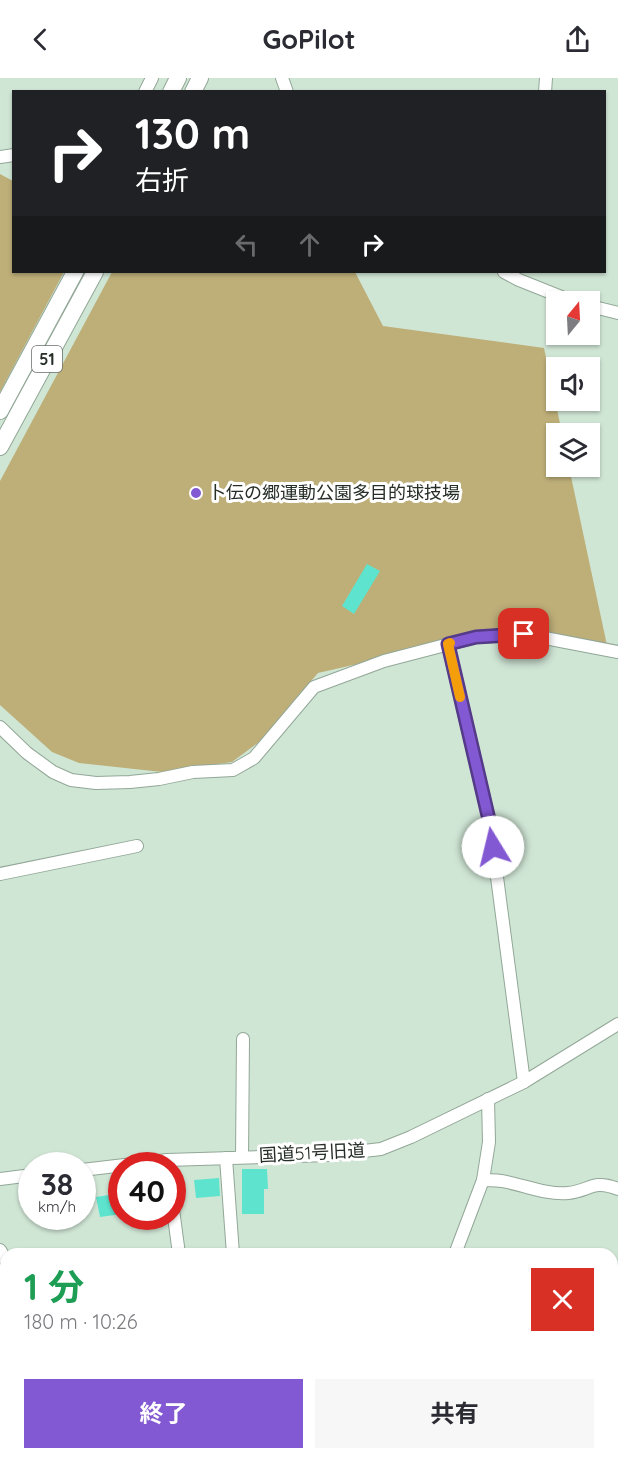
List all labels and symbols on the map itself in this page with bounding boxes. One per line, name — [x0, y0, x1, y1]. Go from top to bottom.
north arrow — [546, 291, 600, 345]
road number: 51 — [32, 346, 62, 372]
place label: 卜伝の郷運動公園多目的球技場 — [208, 481, 460, 504]
marker: 卜伝の郷運動公園多目的球技場 — [189, 486, 203, 500]
pin — [498, 608, 549, 659]
position arrow — [461, 815, 525, 879]
street label: 国道51号旧道 — [258, 1138, 366, 1167]
speed limit sign: 40 — [108, 1152, 186, 1230]

